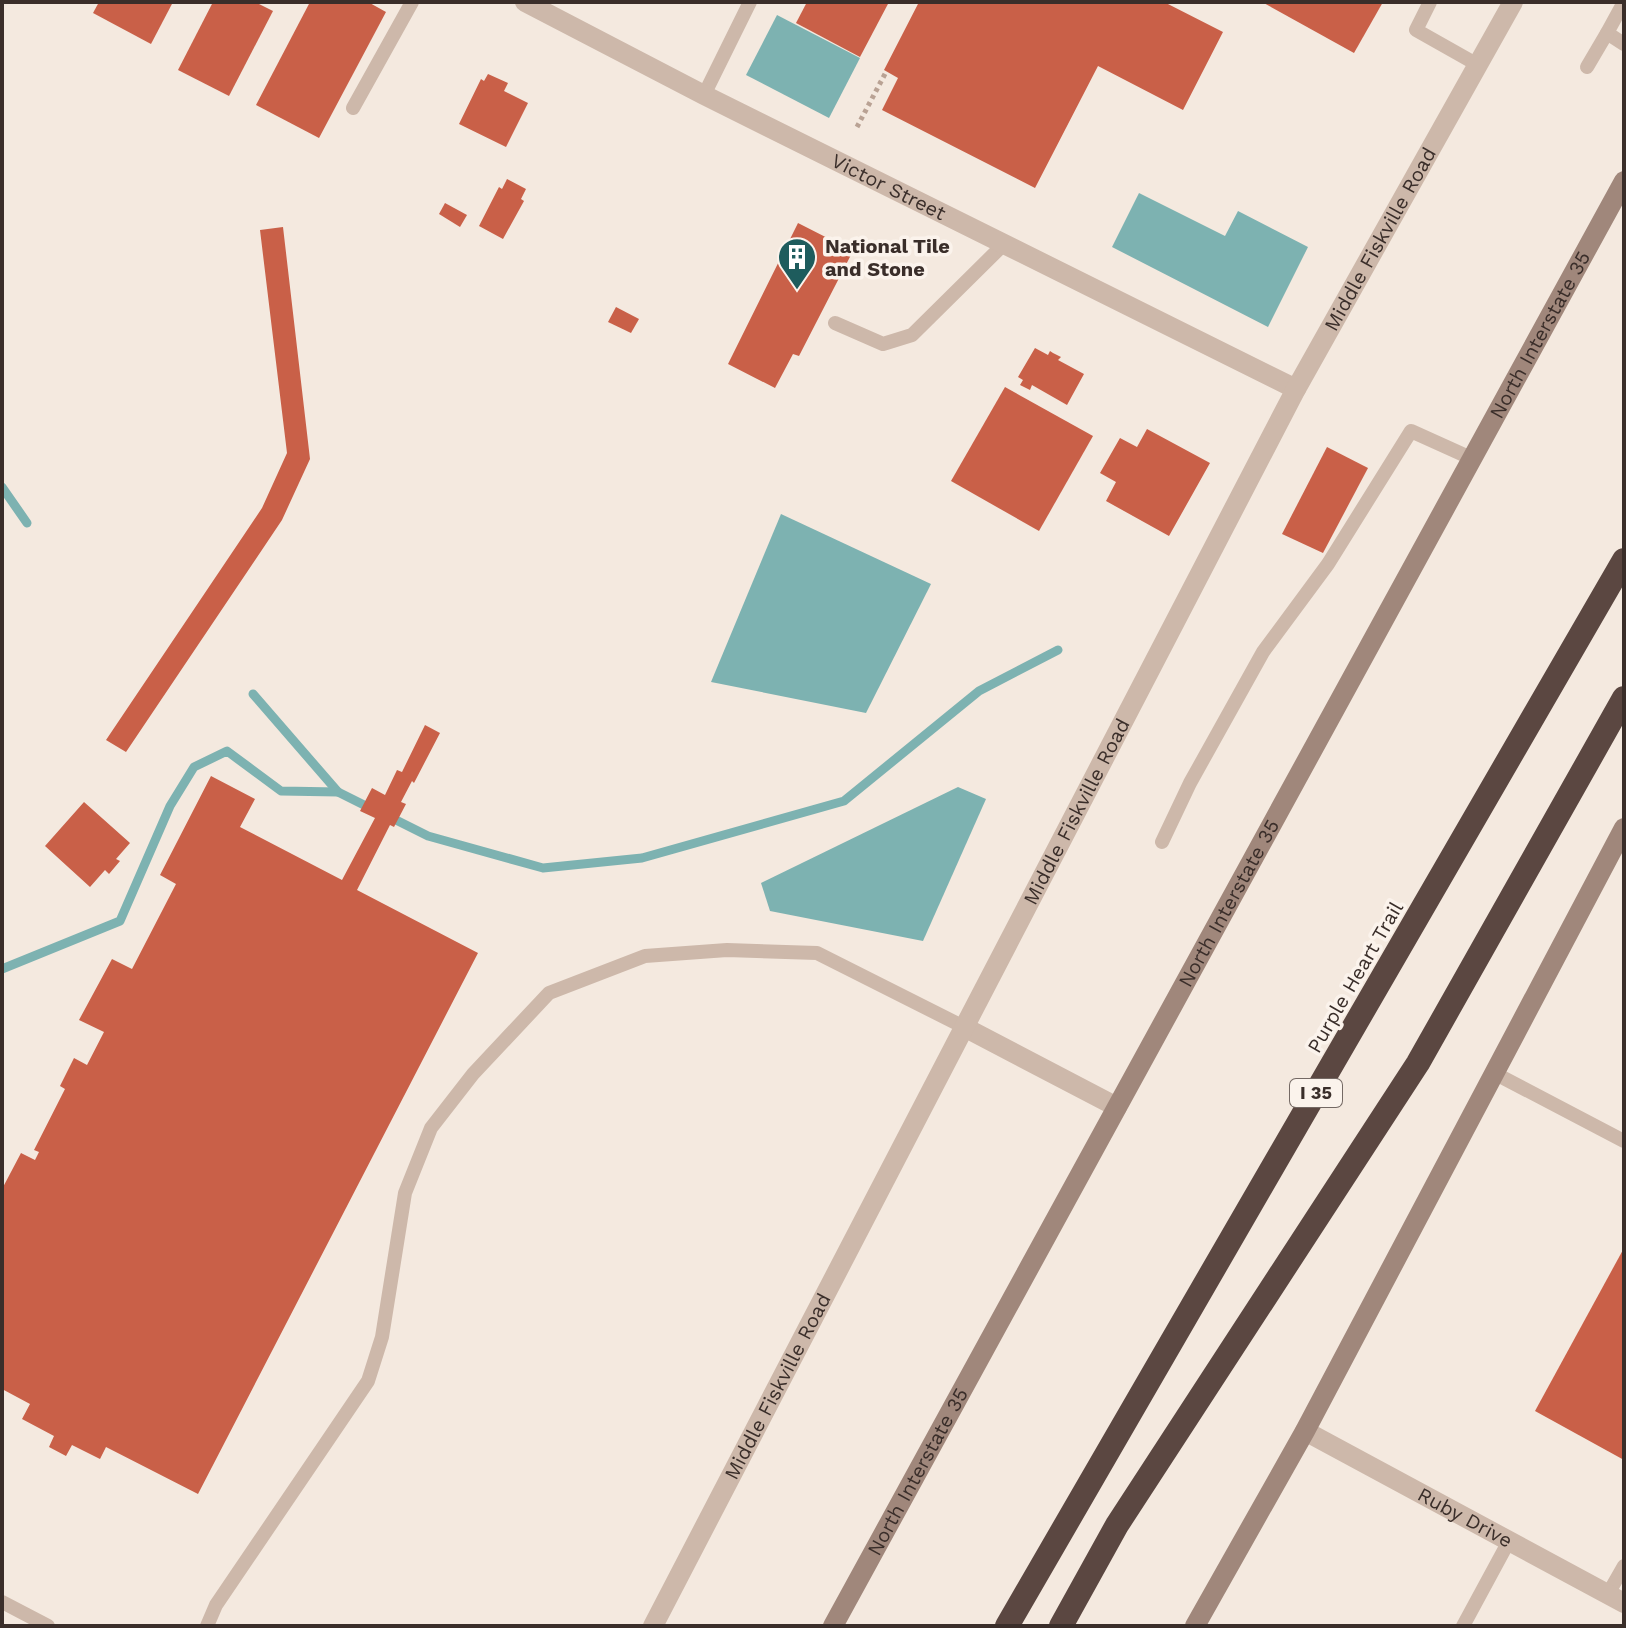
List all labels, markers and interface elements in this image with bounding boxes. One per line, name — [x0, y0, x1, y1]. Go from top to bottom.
street label: Middle Fiskville Road — [1319, 143, 1441, 335]
street label: Victor Street — [828, 148, 950, 225]
place label: National Tile and Stone — [825, 234, 950, 281]
building icon: National Tile and Stone — [776, 236, 818, 291]
street label: North Interstate 35 — [1484, 247, 1595, 423]
street label: Middle Fiskville Road — [1018, 714, 1135, 909]
street label: North Interstate 35 — [1173, 815, 1284, 991]
street label: Purple Heart Trail — [1302, 897, 1408, 1057]
road number: I 35 — [1290, 1079, 1342, 1107]
street label: Middle Fiskville Road — [719, 1289, 836, 1484]
street label: North Interstate 35 — [862, 1384, 973, 1560]
street label: Ruby Drive — [1414, 1482, 1517, 1553]

